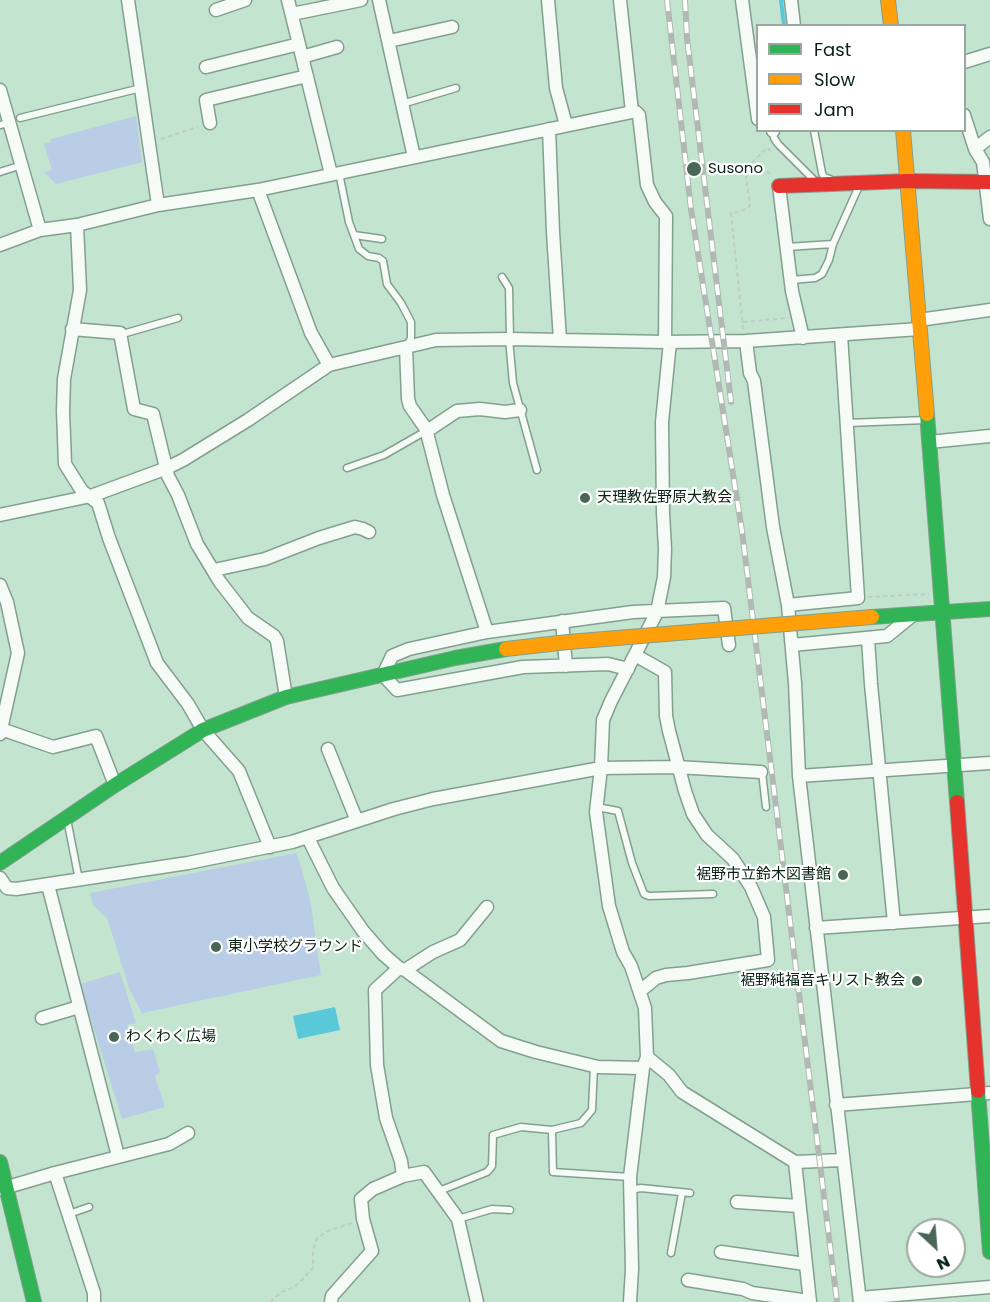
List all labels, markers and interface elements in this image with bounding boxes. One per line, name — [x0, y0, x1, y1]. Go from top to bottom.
legend — [756, 24, 966, 132]
text: Fast — [814, 37, 851, 62]
text: Slow — [814, 67, 855, 92]
text: Jam — [814, 97, 854, 122]
marker: Susono — [685, 160, 703, 178]
place label: Susono — [708, 160, 763, 178]
place label: 天理教佐野原大教会 — [597, 489, 732, 507]
marker: 天理教佐野原大教会 — [578, 491, 592, 505]
place label: 裾野市立鈴木図書館 — [696, 866, 831, 884]
marker: 裾野市立鈴木図書館 — [836, 868, 850, 882]
place label: 東小学校グラウンド — [228, 938, 363, 956]
marker: 東小学校グラウンド — [209, 940, 223, 954]
place label: 裾野純福音キリスト教会 — [740, 972, 905, 990]
marker: 裾野純福音キリスト教会 — [910, 974, 924, 988]
place label: わくわく広場 — [126, 1028, 216, 1046]
marker: わくわく広場 — [107, 1030, 121, 1044]
north arrow — [906, 1218, 966, 1278]
text: N — [933, 1250, 954, 1276]

